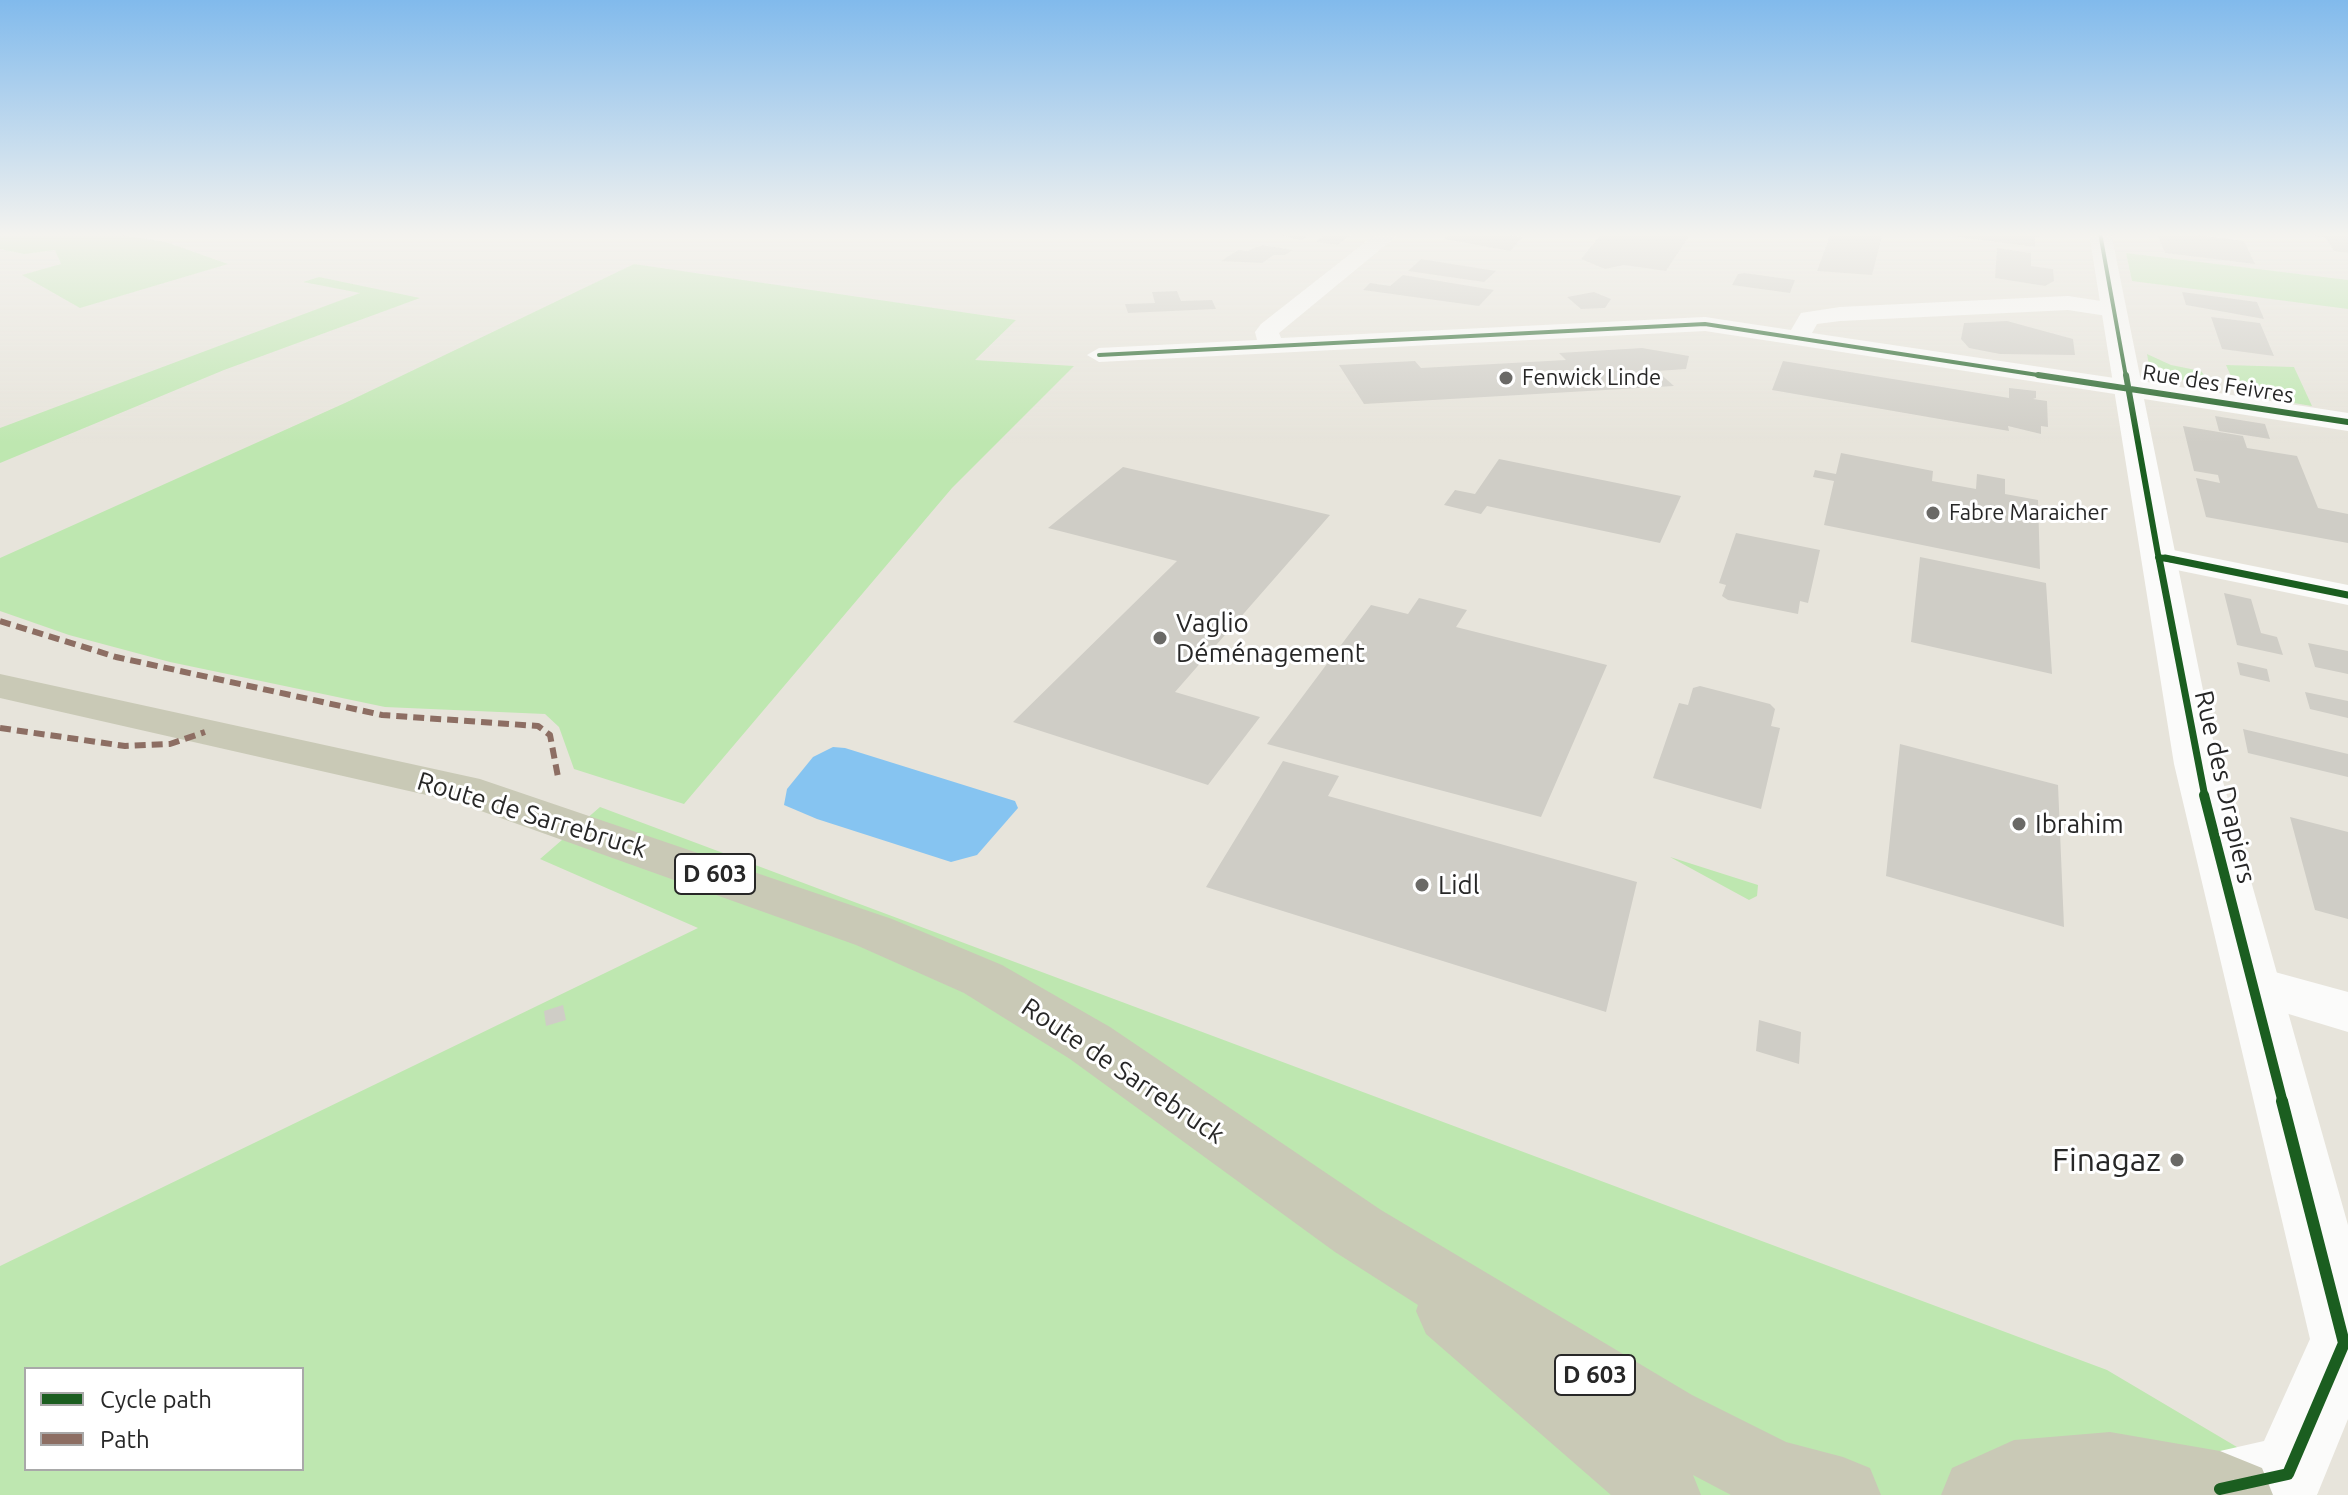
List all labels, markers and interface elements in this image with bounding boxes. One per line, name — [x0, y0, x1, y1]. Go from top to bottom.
street label: Rue des Feivres — [2140, 359, 2296, 409]
place label: Fenwick Linde — [1522, 365, 1661, 391]
marker: Fenwick Linde — [1497, 369, 1515, 387]
place label: Fabre Maraicher — [1949, 500, 2108, 526]
marker: Fabre Maraicher — [1924, 504, 1942, 522]
place label: Vaglio Déménagement — [1176, 607, 1365, 668]
marker: Vaglio Déménagement — [1151, 629, 1169, 647]
street label: Rue des Drapiers — [2188, 688, 2262, 886]
street label: Route de Sarrebruck — [413, 765, 651, 865]
place label: Ibrahim — [2035, 808, 2124, 840]
marker: Ibrahim — [2010, 815, 2028, 833]
road number: D 603 — [675, 854, 755, 894]
place label: Lidl — [1438, 869, 1480, 901]
marker: Lidl — [1413, 876, 1431, 894]
street label: Route de Sarrebruck — [1015, 991, 1231, 1151]
place label: Finagaz — [2052, 1141, 2161, 1179]
marker: Finagaz — [2168, 1151, 2186, 1169]
road number: D 603 — [1555, 1355, 1635, 1395]
legend — [24, 1367, 304, 1471]
text: Cycle path — [100, 1386, 212, 1413]
text: Path — [100, 1426, 150, 1453]

